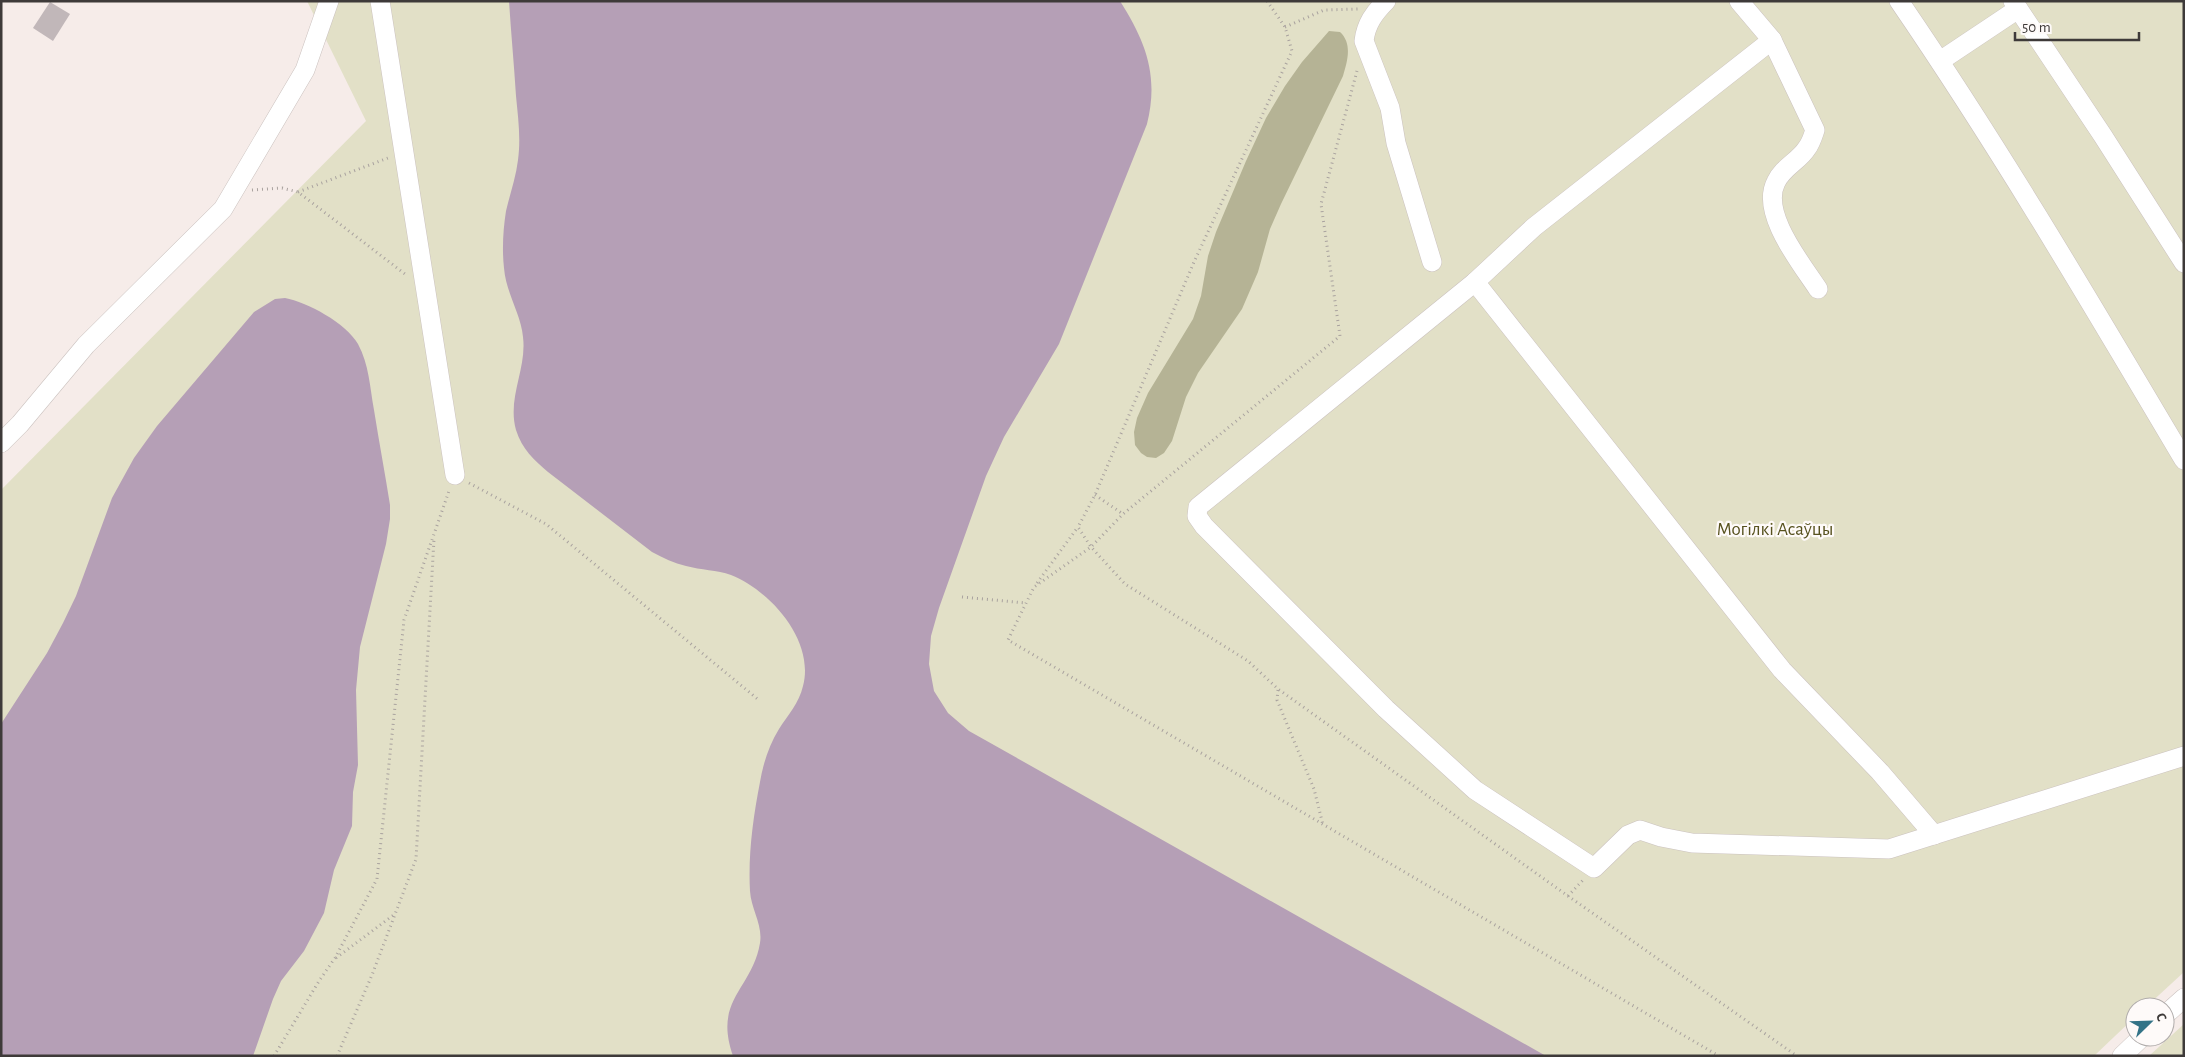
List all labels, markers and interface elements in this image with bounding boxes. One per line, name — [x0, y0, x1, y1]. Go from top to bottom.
scale bar — [2015, 10, 2139, 42]
text: 50 m — [2022, 20, 2051, 35]
park label: Могілкі Асаўцы — [1716, 520, 1834, 539]
north arrow — [2125, 997, 2175, 1047]
text: С — [2153, 1011, 2169, 1024]

